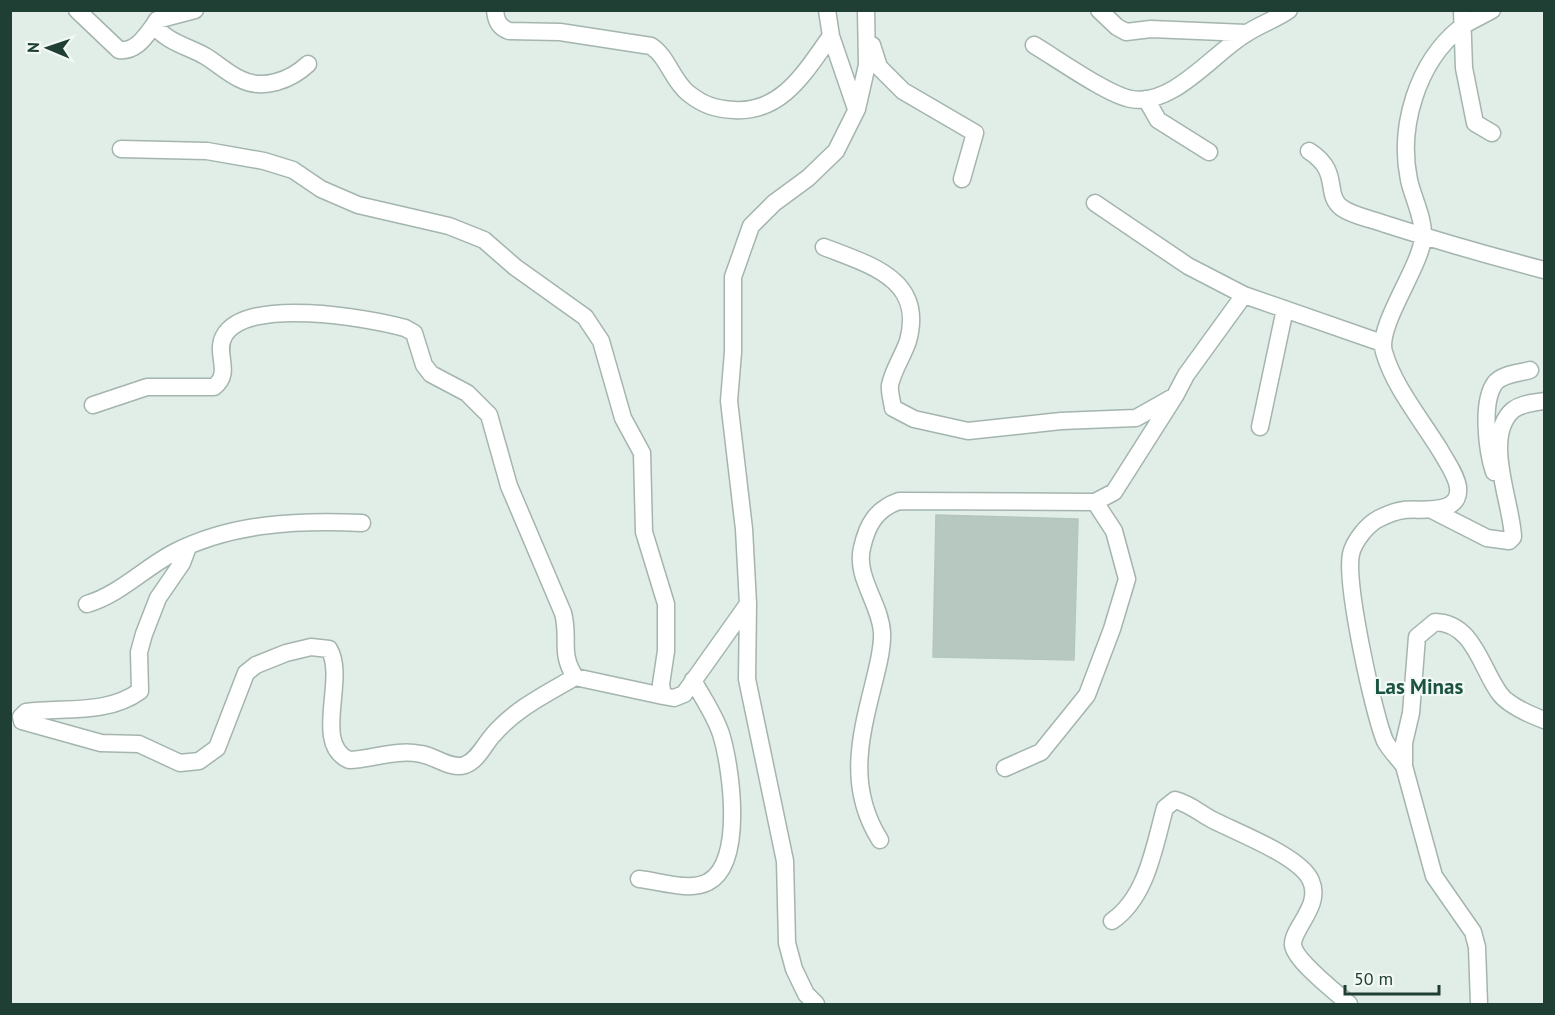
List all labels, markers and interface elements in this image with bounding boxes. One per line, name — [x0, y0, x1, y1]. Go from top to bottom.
north arrow — [18, 18, 78, 78]
text: N — [23, 42, 43, 53]
district label: Las Minas — [1375, 673, 1463, 700]
scale bar — [1345, 958, 1440, 996]
text: 50 m — [1354, 967, 1393, 990]

